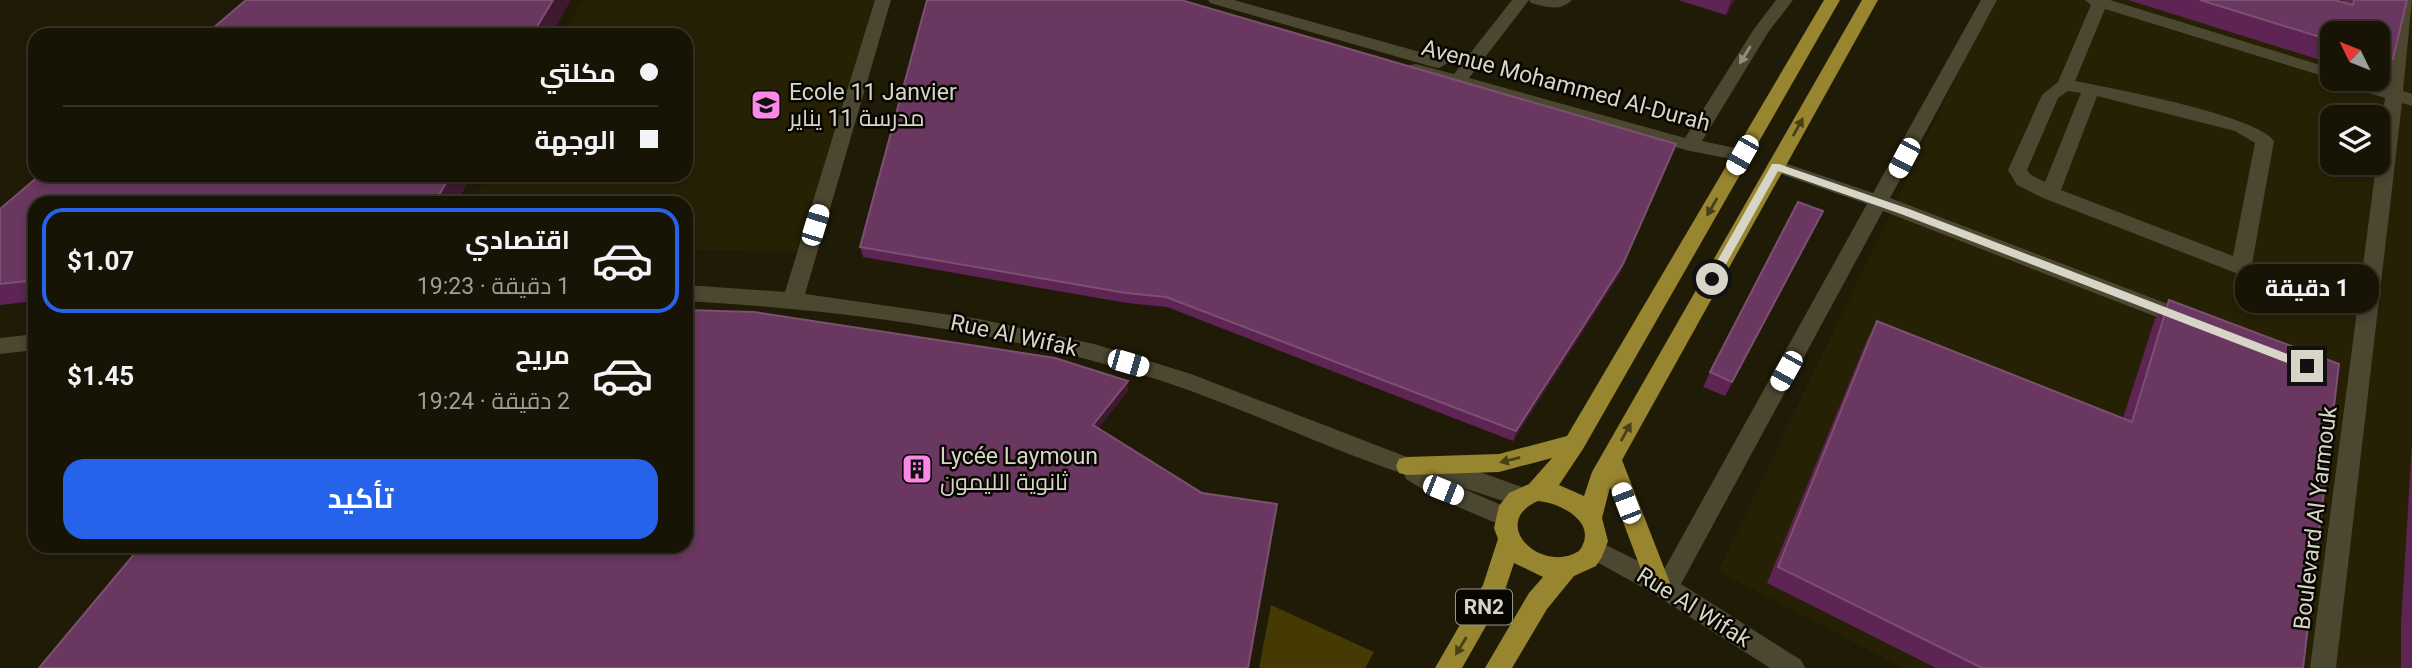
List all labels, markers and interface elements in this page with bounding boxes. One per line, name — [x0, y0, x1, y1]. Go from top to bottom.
north arrow — [2320, 21, 2390, 91]
map controls — [2320, 21, 2390, 175]
street label: Avenue Mohammed Al-Durah — [1419, 34, 1713, 137]
one-way arrow — [1739, 46, 1752, 65]
text: مكلتي — [540, 58, 616, 88]
place label: Ecole 11 Janvier مدرسة 11 يناير — [787, 79, 957, 132]
school or university icon: Ecole 11 Janvier مدرسة 11 يناير — [749, 88, 783, 122]
button: layers — [2320, 105, 2390, 175]
one-way arrow — [1792, 117, 1804, 137]
text: الوجهة — [535, 125, 616, 155]
car — [1723, 132, 1762, 178]
car — [1885, 135, 1924, 181]
one-way arrow — [1706, 198, 1718, 217]
car — [799, 202, 832, 248]
text: اقتصادي — [465, 225, 570, 255]
icon: car — [591, 229, 654, 292]
text: $1.07 — [67, 246, 134, 276]
route start — [1696, 263, 1728, 295]
callout: 1 دقيقة — [2235, 264, 2379, 314]
text: 1 دقيقة · 19:23 — [417, 273, 570, 300]
text: 1 دقيقة — [2265, 275, 2349, 302]
street label: Rue Al Wifak — [948, 309, 1080, 362]
text: مريح — [515, 340, 570, 370]
icon: car — [591, 344, 654, 407]
car — [1105, 347, 1152, 379]
car — [1767, 348, 1806, 394]
route end — [2291, 350, 2323, 382]
text: $1.45 — [67, 361, 134, 391]
text: 2 دقيقة · 19:24 — [417, 388, 570, 415]
street label: Boulevard Al Yarmouk — [2288, 405, 2343, 631]
one-way arrow — [1620, 422, 1632, 442]
place label: Lycée Laymoun ثانوية الليمون — [940, 443, 1098, 496]
building icon: Lycée Laymoun ثانوية الليمون — [900, 452, 934, 486]
one-way arrow — [1498, 455, 1520, 466]
button: تأكيد — [63, 459, 658, 539]
car — [1420, 472, 1467, 508]
car — [1609, 480, 1644, 526]
street label: Rue Al Wifak — [1632, 562, 1756, 653]
road number: RN2 — [1456, 590, 1512, 624]
one-way arrow — [1454, 637, 1467, 656]

